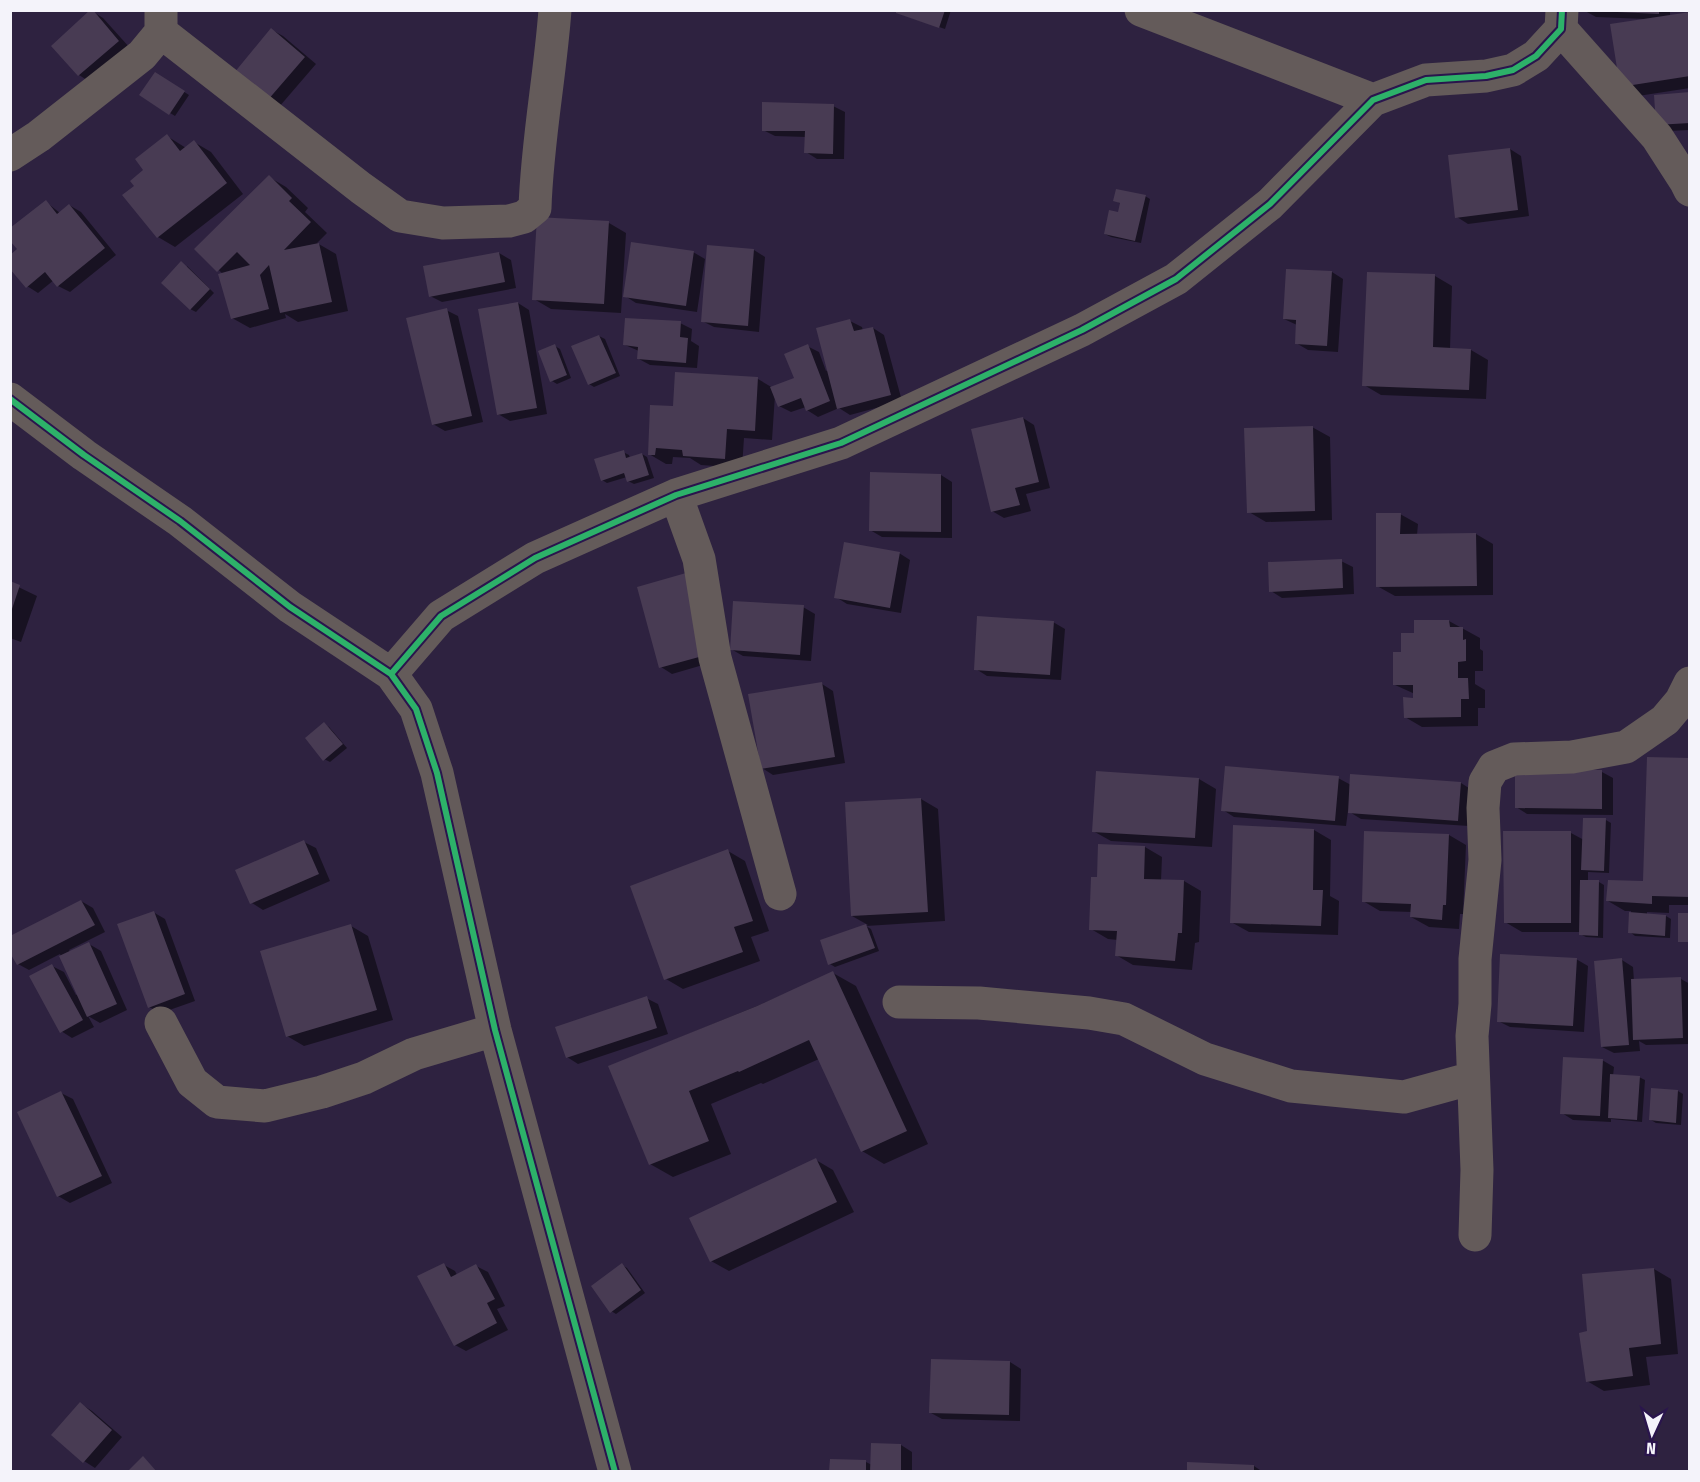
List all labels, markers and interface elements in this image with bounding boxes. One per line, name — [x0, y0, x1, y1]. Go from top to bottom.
north arrow — [1622, 1404, 1682, 1464]
text: N — [1646, 1439, 1656, 1458]

